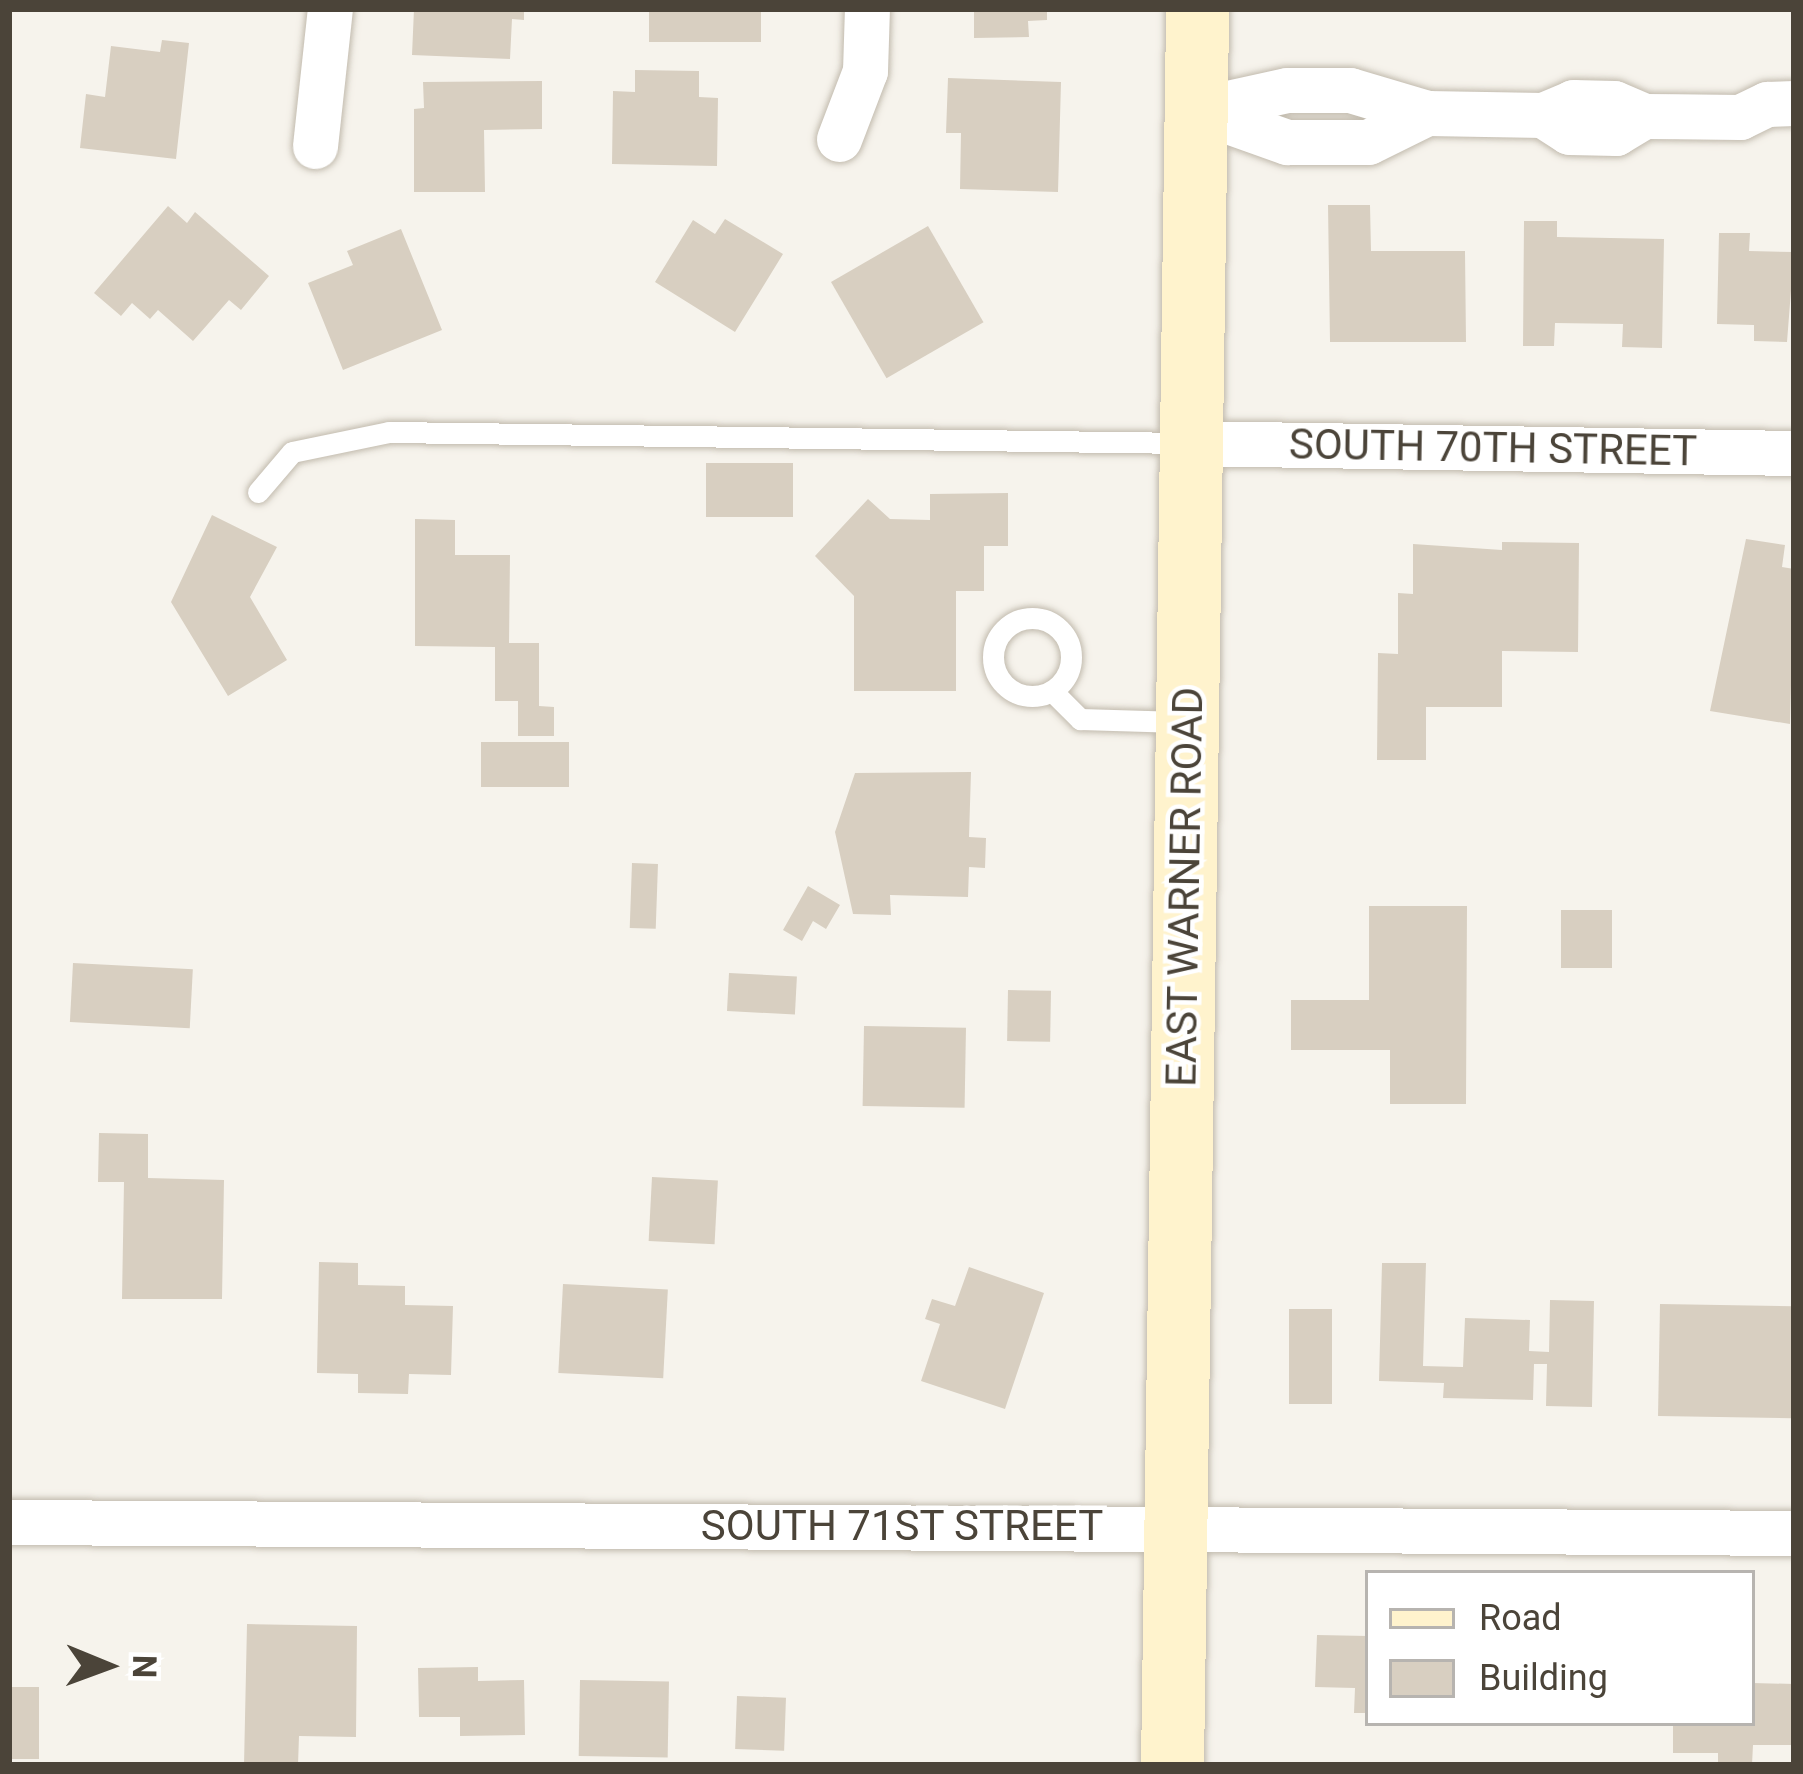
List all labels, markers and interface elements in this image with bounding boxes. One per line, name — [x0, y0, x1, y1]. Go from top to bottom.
street label: SOUTH 70TH STREET — [1288, 419, 1698, 477]
street label: EAST WARNER ROAD — [1156, 686, 1214, 1088]
street label: SOUTH 71ST STREET — [700, 1501, 1104, 1551]
legend — [1365, 1570, 1755, 1726]
text: Road — [1479, 1597, 1562, 1639]
north arrow — [48, 1606, 168, 1726]
text: N — [125, 1655, 164, 1679]
text: Building — [1479, 1657, 1608, 1699]

